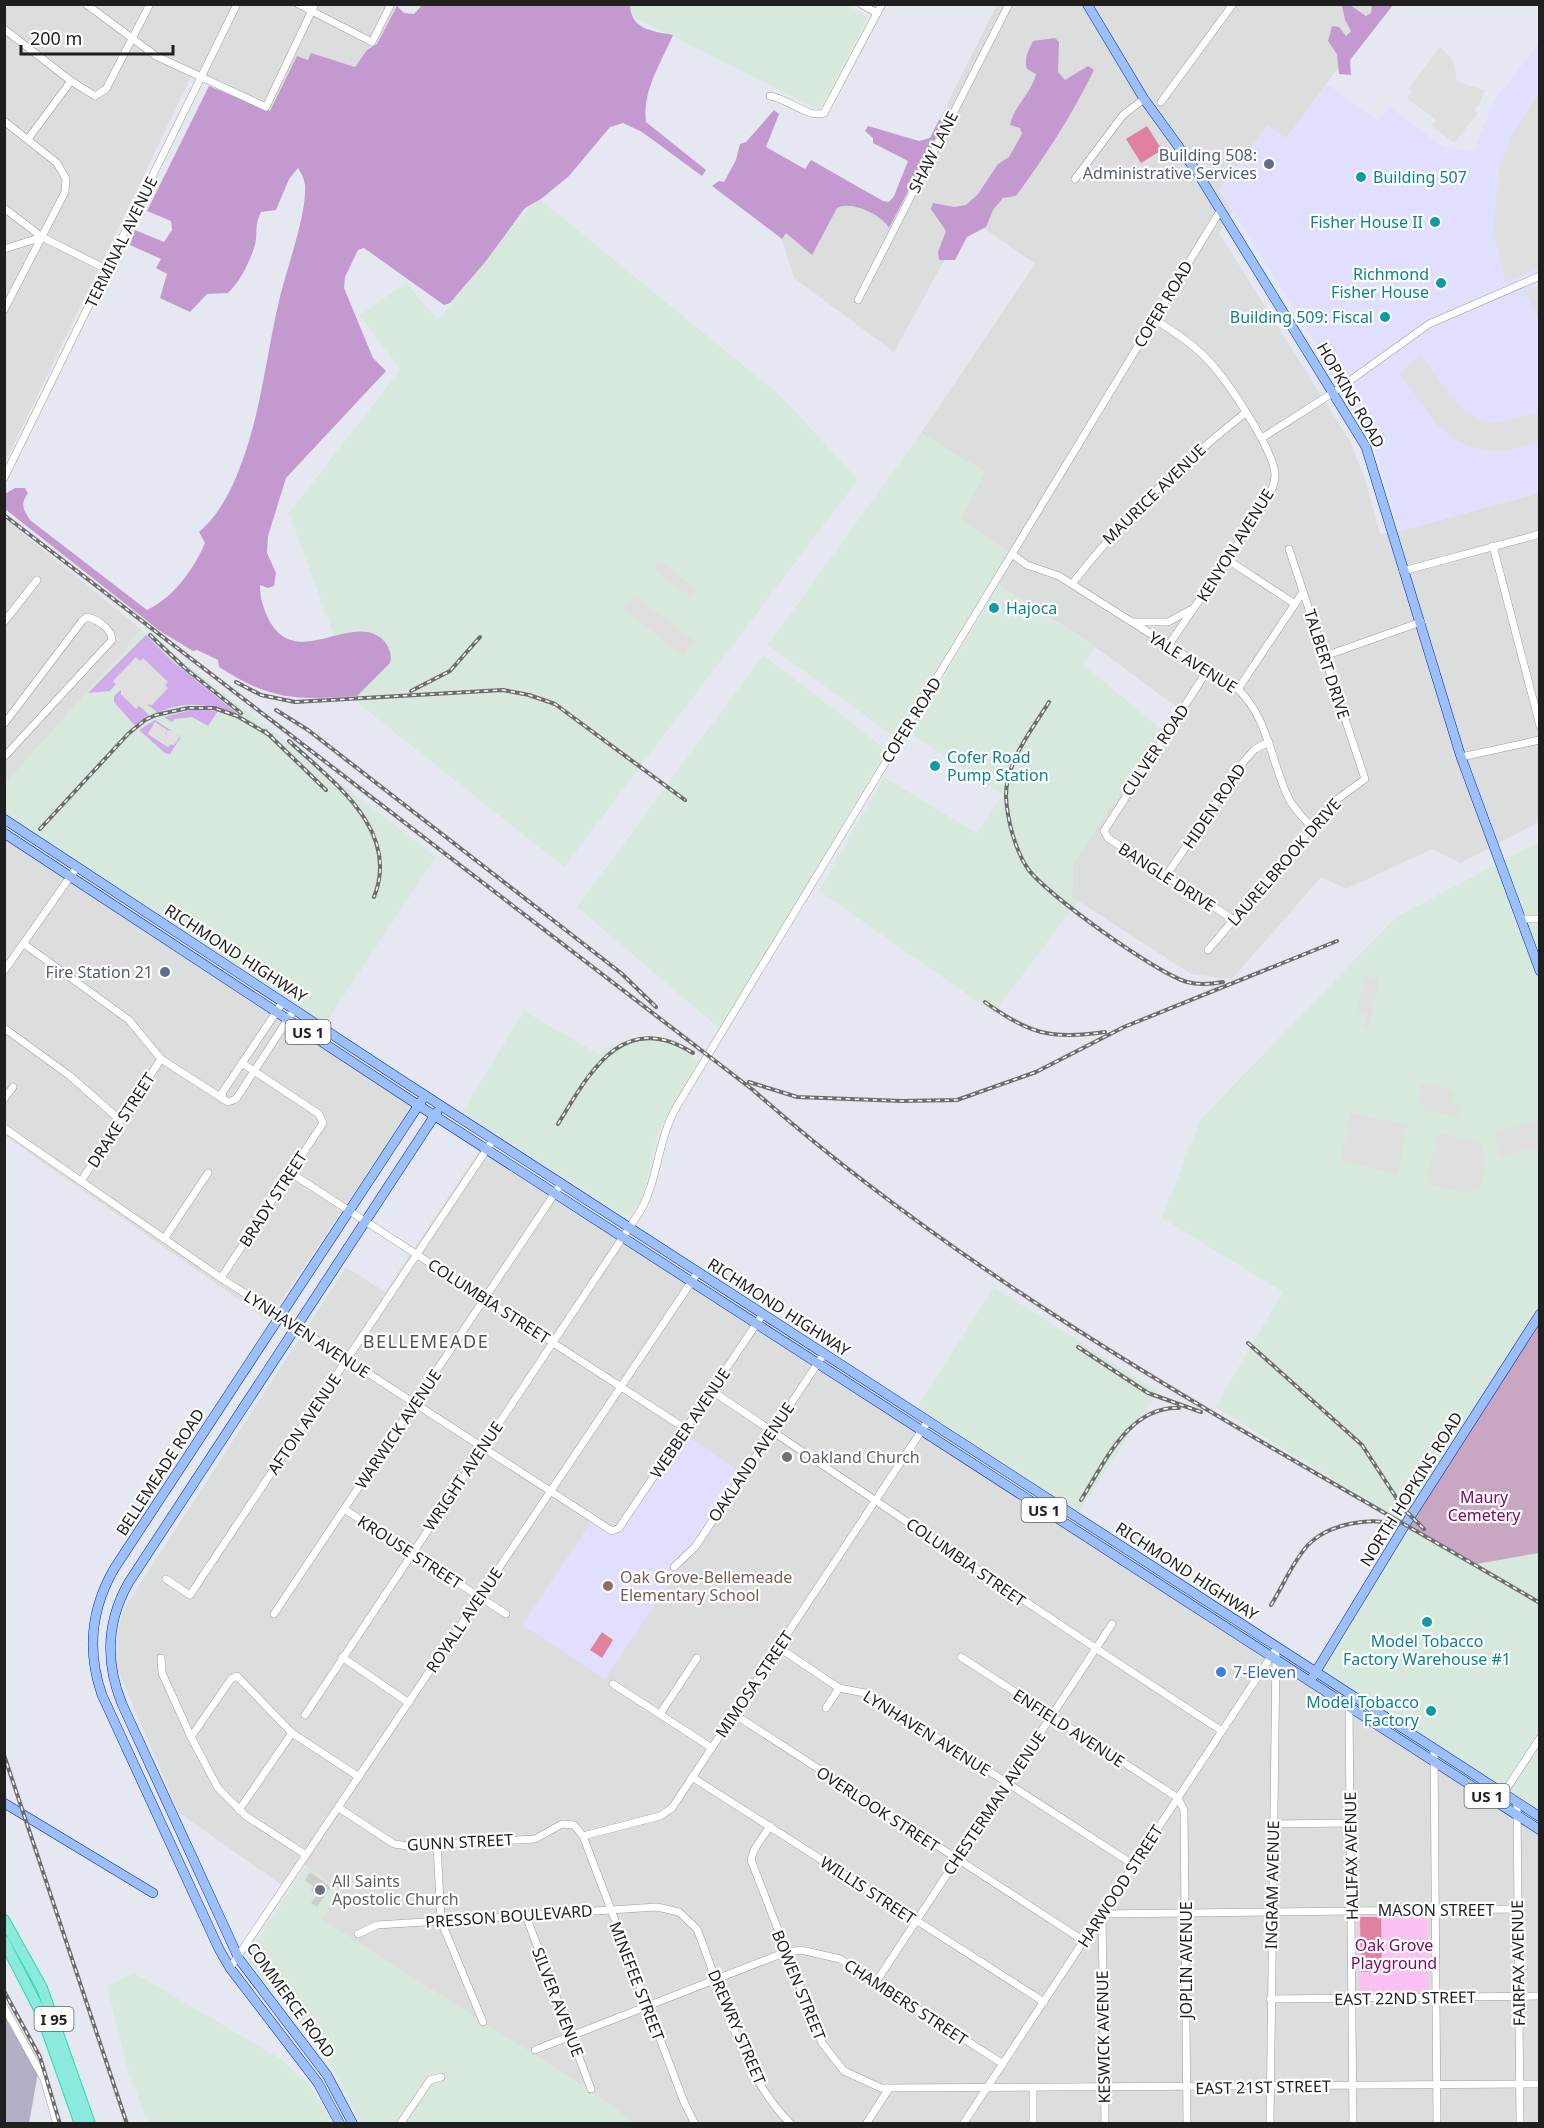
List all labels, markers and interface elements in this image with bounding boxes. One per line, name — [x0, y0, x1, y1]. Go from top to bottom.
scale bar — [21, 18, 172, 56]
text: 200 m — [30, 26, 82, 50]
street label: SHAW LANE — [903, 107, 963, 197]
place label: Building 508: Administrative Services — [1083, 144, 1257, 184]
marker: Building 508: Administrative Services — [1262, 157, 1276, 171]
place label: Building 507 — [1373, 166, 1467, 188]
marker: Building 507 — [1354, 170, 1368, 184]
street label: TERMINAL AVENUE — [80, 173, 162, 311]
place label: Fisher House II — [1310, 211, 1423, 233]
marker: Fisher House II — [1428, 215, 1442, 229]
street label: COFER ROAD — [1128, 256, 1198, 352]
place label: Richmond Fisher House — [1331, 263, 1429, 303]
marker: Richmond Fisher House — [1434, 276, 1448, 290]
place label: Building 509: Fiscal — [1230, 306, 1373, 328]
marker: Building 509: Fiscal — [1378, 310, 1392, 324]
street label: HOPKINS ROAD — [1312, 338, 1390, 452]
street label: MAURICE AVENUE — [1098, 439, 1210, 549]
street label: KENYON AVENUE — [1191, 484, 1279, 606]
place label: Hajoca — [1006, 597, 1057, 619]
marker: Hajoca — [987, 601, 1001, 615]
street label: TALBERT DRIVE — [1299, 606, 1355, 722]
street label: YALE AVENUE — [1145, 626, 1241, 698]
street label: COFER ROAD — [876, 673, 946, 767]
street label: CULVER ROAD — [1116, 700, 1194, 800]
place label: Cofer Road Pump Station — [947, 746, 1049, 786]
marker: Cofer Road Pump Station — [928, 759, 942, 773]
street label: HIDEN ROAD — [1177, 759, 1251, 853]
street label: LAURELBROOK DRIVE — [1222, 793, 1346, 931]
street label: BANGLE DRIVE — [1114, 837, 1220, 917]
street label: RICHMOND HIGHWAY — [161, 899, 312, 1008]
place label: Fire Station 21 — [46, 961, 153, 983]
marker: Fire Station 21 — [158, 965, 172, 979]
road number: US 1 — [286, 1020, 330, 1044]
street label: DRAKE STREET — [82, 1068, 160, 1172]
street label: BRADY STREET — [234, 1147, 312, 1251]
street label: COLUMBIA STREET — [424, 1253, 554, 1349]
street label: RICHMOND HIGHWAY — [704, 1253, 855, 1362]
street label: LYNHAVEN AVENUE — [240, 1285, 374, 1383]
district label: BELLEMEADE — [363, 1329, 489, 1353]
street label: WEBBER AVENUE — [645, 1364, 735, 1482]
street label: WARWICK AVENUE — [350, 1365, 446, 1493]
street label: AFTON AVENUE — [262, 1369, 346, 1479]
street label: OAKLAND AVENUE — [703, 1398, 799, 1526]
street label: BELLEMEADE ROAD — [111, 1404, 209, 1540]
street label: NORTH HOPKINS ROAD — [1355, 1408, 1467, 1570]
street label: WRIGHT AVENUE — [418, 1417, 508, 1535]
place label: Oakland Church — [799, 1446, 920, 1468]
marker: Oakland Church — [780, 1450, 794, 1464]
park label: Maury Cemetery — [1448, 1486, 1521, 1526]
road number: US 1 — [1022, 1498, 1066, 1522]
street label: KROUSE STREET — [354, 1510, 466, 1594]
street label: COLUMBIA STREET — [902, 1512, 1030, 1612]
street label: RICHMOND HIGHWAY — [1112, 1517, 1263, 1626]
street label: ROYALL AVENUE — [421, 1563, 507, 1677]
place label: Oak Grove-Bellemeade Elementary School — [620, 1566, 792, 1606]
marker: Oak Grove-Bellemeade Elementary School — [601, 1579, 615, 1593]
marker: Model Tobacco Factory Warehouse #1 — [1420, 1615, 1434, 1629]
street label: MIMOSA STREET — [710, 1626, 798, 1742]
place label: Model Tobacco Factory Warehouse #1 — [1343, 1630, 1511, 1670]
place label: 7-Eleven — [1233, 1661, 1296, 1683]
marker: 7-Eleven — [1214, 1665, 1228, 1679]
street label: ENFIELD AVENUE — [1009, 1684, 1129, 1772]
street label: LYNHAVEN AVENUE — [859, 1685, 995, 1781]
place label: Model Tobacco Factory — [1306, 1691, 1420, 1731]
marker: Model Tobacco Factory — [1424, 1704, 1438, 1718]
street label: CHESTERMAN AVENUE — [938, 1727, 1050, 1879]
street label: OVERLOOK STREET — [812, 1761, 944, 1857]
road number: US 1 — [1464, 1784, 1510, 1808]
street label: HALIFAX AVENUE — [1339, 1792, 1363, 1920]
street label: HARWOOD STREET — [1072, 1820, 1168, 1951]
street label: INGRAM AVENUE — [1260, 1820, 1284, 1950]
street label: GUNN STREET — [406, 1828, 514, 1856]
street label: WILLIS STREET — [816, 1851, 920, 1929]
place label: All Saints Apostolic Church — [332, 1870, 459, 1910]
marker: All Saints Apostolic Church — [313, 1883, 327, 1897]
street label: PRESSON BOULEVARD — [425, 1899, 593, 1933]
street label: MASON STREET — [1378, 1899, 1494, 1921]
street label: FAIRFAX AVENUE — [1506, 1900, 1530, 2026]
street label: JOPLIN AVENUE — [1175, 1901, 1197, 2021]
street label: MINEFEE STREET — [604, 1918, 670, 2044]
street label: BOWEN STREET — [767, 1927, 831, 2044]
park label: Oak Grove Playground — [1351, 1934, 1437, 1974]
street label: COMMERCE ROAD — [242, 1938, 340, 2062]
street label: SILVER AVENUE — [527, 1944, 589, 2060]
street label: CHAMBERS STREET — [840, 1954, 972, 2050]
street label: DREWRY STREET — [703, 1966, 771, 2088]
street label: KESWICK AVENUE — [1091, 1970, 1115, 2104]
street label: EAST 22ND STREET — [1334, 1986, 1476, 2010]
road number: I 95 — [34, 2007, 74, 2031]
street label: EAST 21ST STREET — [1195, 2075, 1331, 2099]

